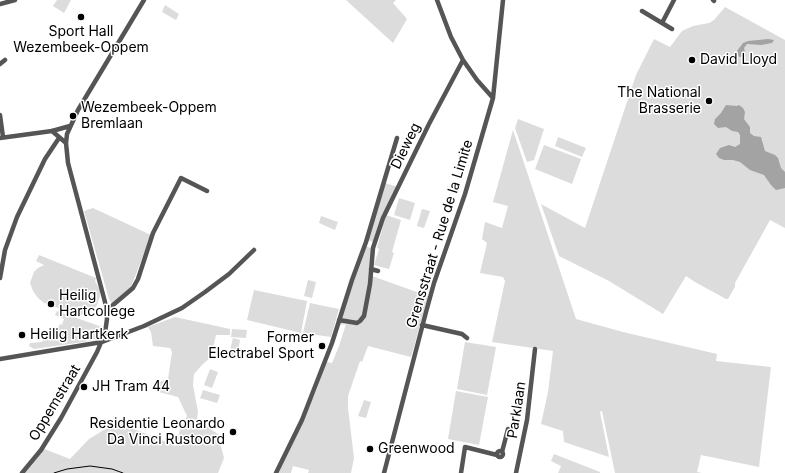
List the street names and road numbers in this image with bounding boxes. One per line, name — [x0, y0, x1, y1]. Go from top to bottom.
street label: Dieweg — [388, 120, 424, 172]
street label: Grensstraat - Rue de la Limite — [403, 138, 477, 330]
street label: Oppemstraat — [26, 362, 84, 444]
street label: Parklaan — [504, 380, 530, 440]

